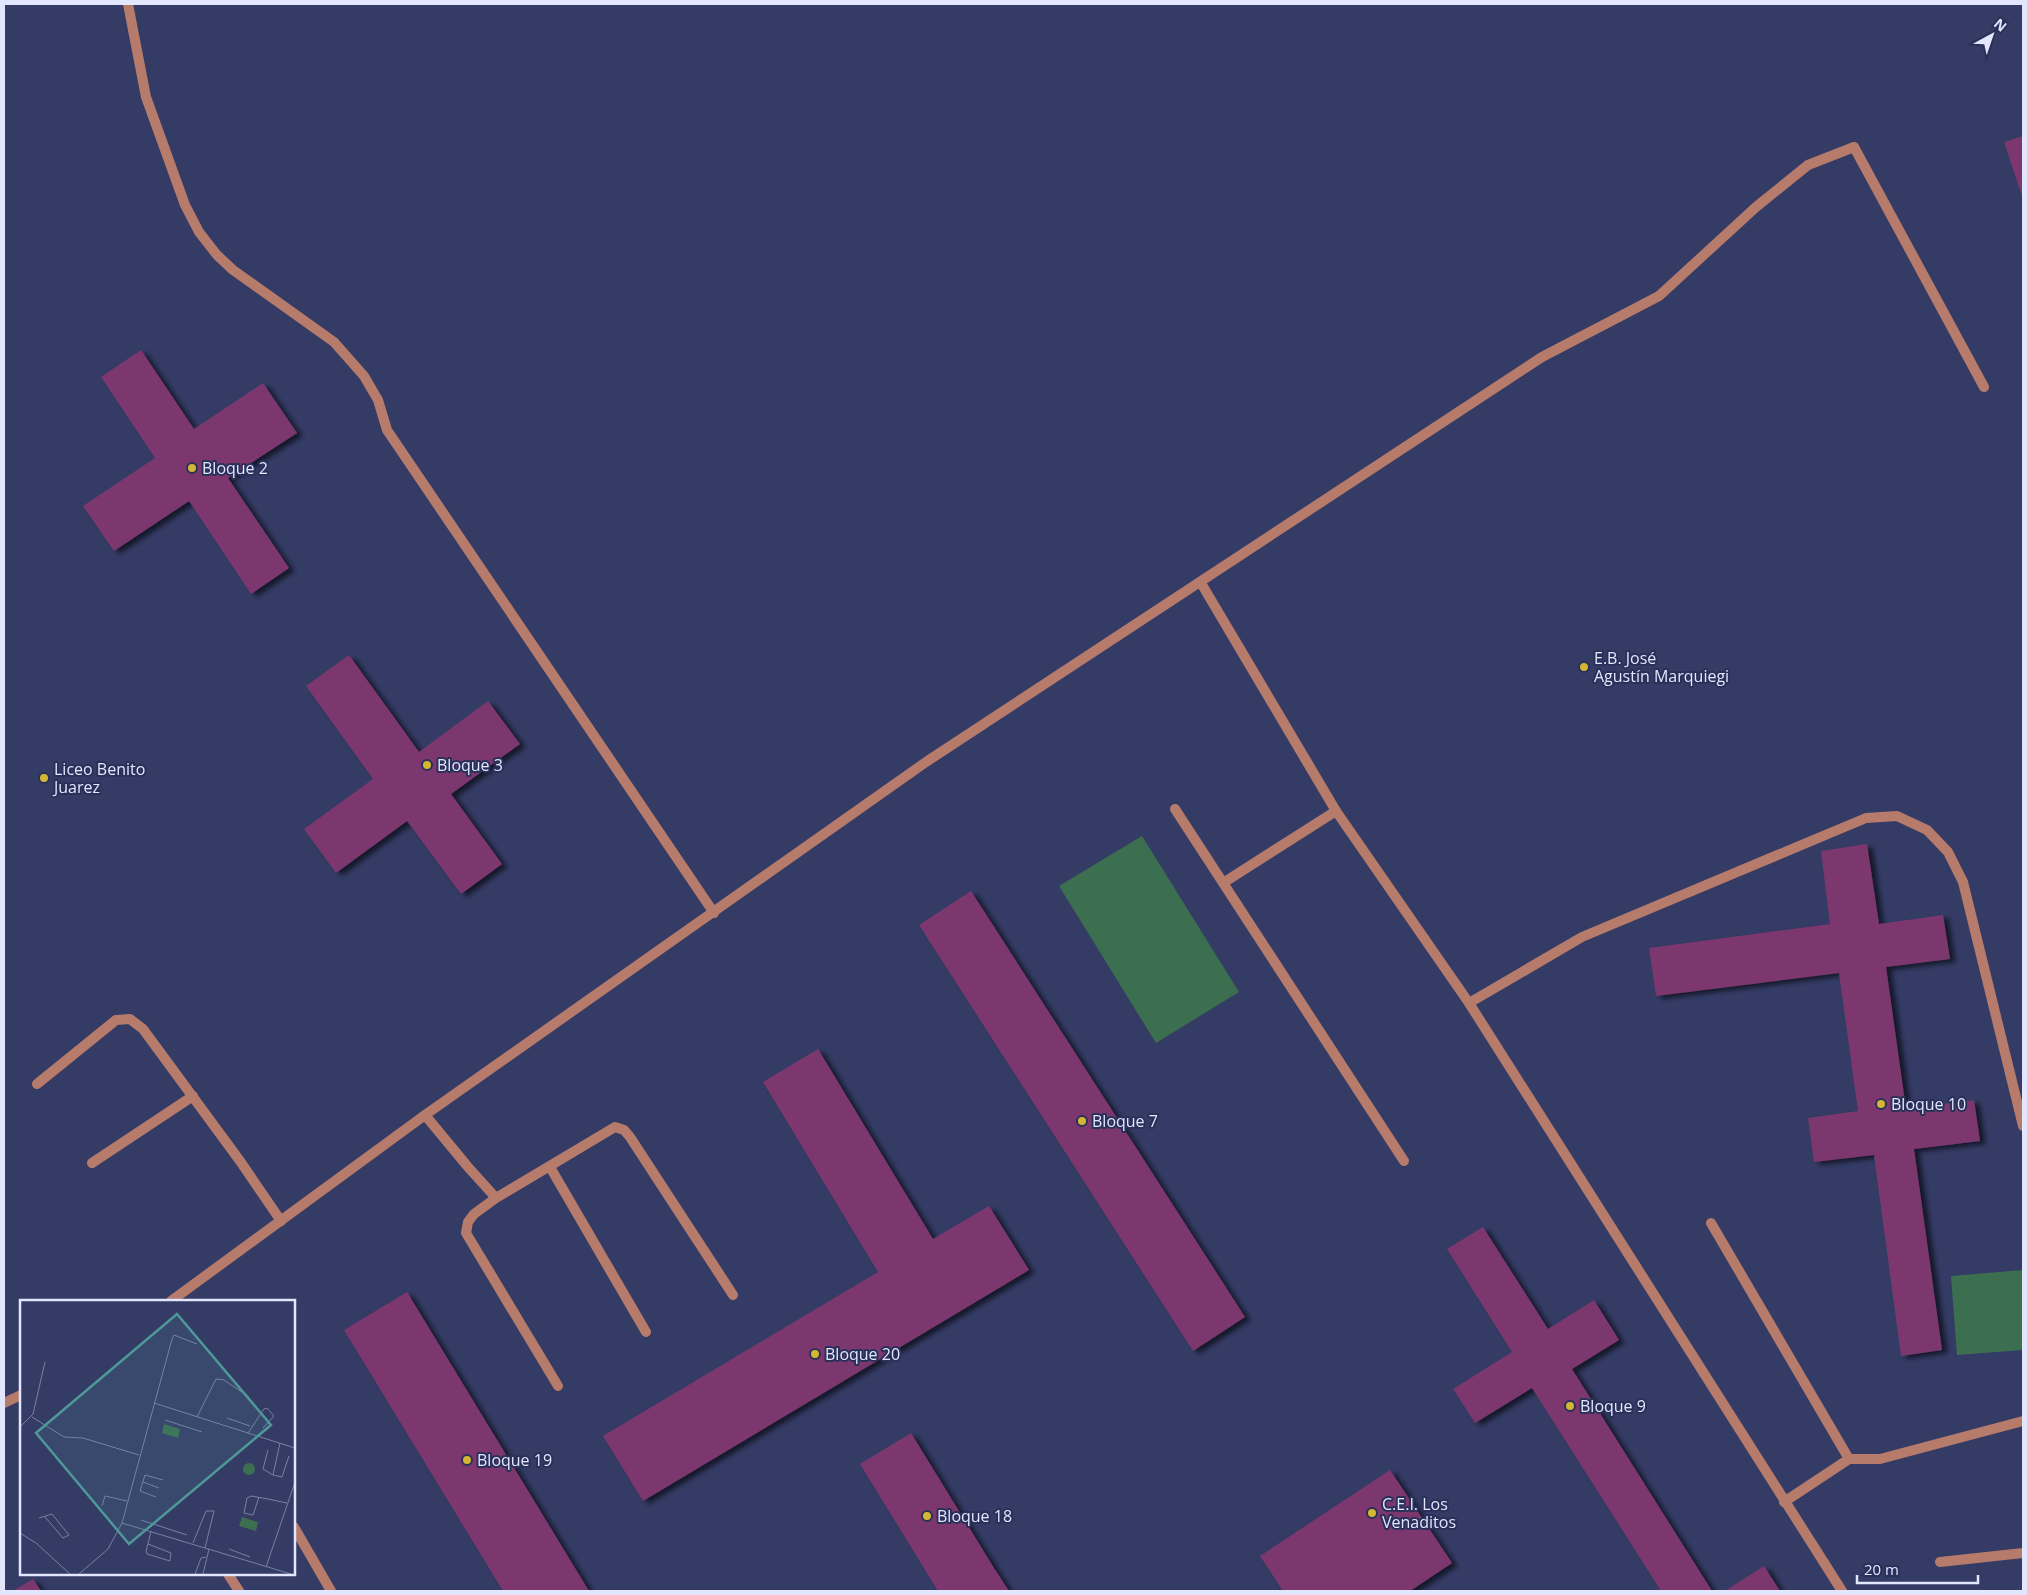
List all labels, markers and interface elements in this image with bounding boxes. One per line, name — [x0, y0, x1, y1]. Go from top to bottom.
north arrow — [1967, 10, 2017, 60]
text: N — [1990, 14, 2011, 36]
place label: Bloque 2 — [202, 457, 268, 479]
marker: Bloque 2 — [186, 462, 198, 474]
place label: E.B. José Agustín Marquiegi — [1594, 647, 1729, 687]
marker: E.B. José Agustín Marquiegi — [1578, 661, 1590, 673]
place label: Bloque 3 — [437, 754, 503, 776]
place label: Liceo Benito Juarez — [52, 758, 145, 798]
marker: Bloque 3 — [421, 759, 433, 771]
marker: Liceo Benito Juarez — [38, 772, 50, 784]
place label: Bloque 10 — [1891, 1093, 1966, 1115]
marker: Bloque 10 — [1875, 1098, 1887, 1110]
place label: Bloque 7 — [1092, 1110, 1158, 1132]
marker: Bloque 7 — [1076, 1115, 1088, 1127]
inset map — [20, 1300, 295, 1575]
place label: Bloque 20 — [825, 1343, 900, 1365]
marker: Bloque 20 — [809, 1348, 821, 1360]
place label: Bloque 9 — [1580, 1395, 1646, 1417]
marker: Bloque 9 — [1564, 1400, 1576, 1412]
place label: Bloque 19 — [477, 1449, 552, 1471]
marker: Bloque 19 — [461, 1454, 473, 1466]
place label: C.E.I. Los Venaditos — [1382, 1493, 1456, 1533]
place label: Bloque 18 — [937, 1505, 1012, 1527]
marker: C.E.I. Los Venaditos — [1366, 1507, 1378, 1519]
marker: Bloque 18 — [921, 1510, 933, 1522]
scale bar — [1857, 1552, 1978, 1584]
text: 20 m — [1864, 1559, 1899, 1579]

